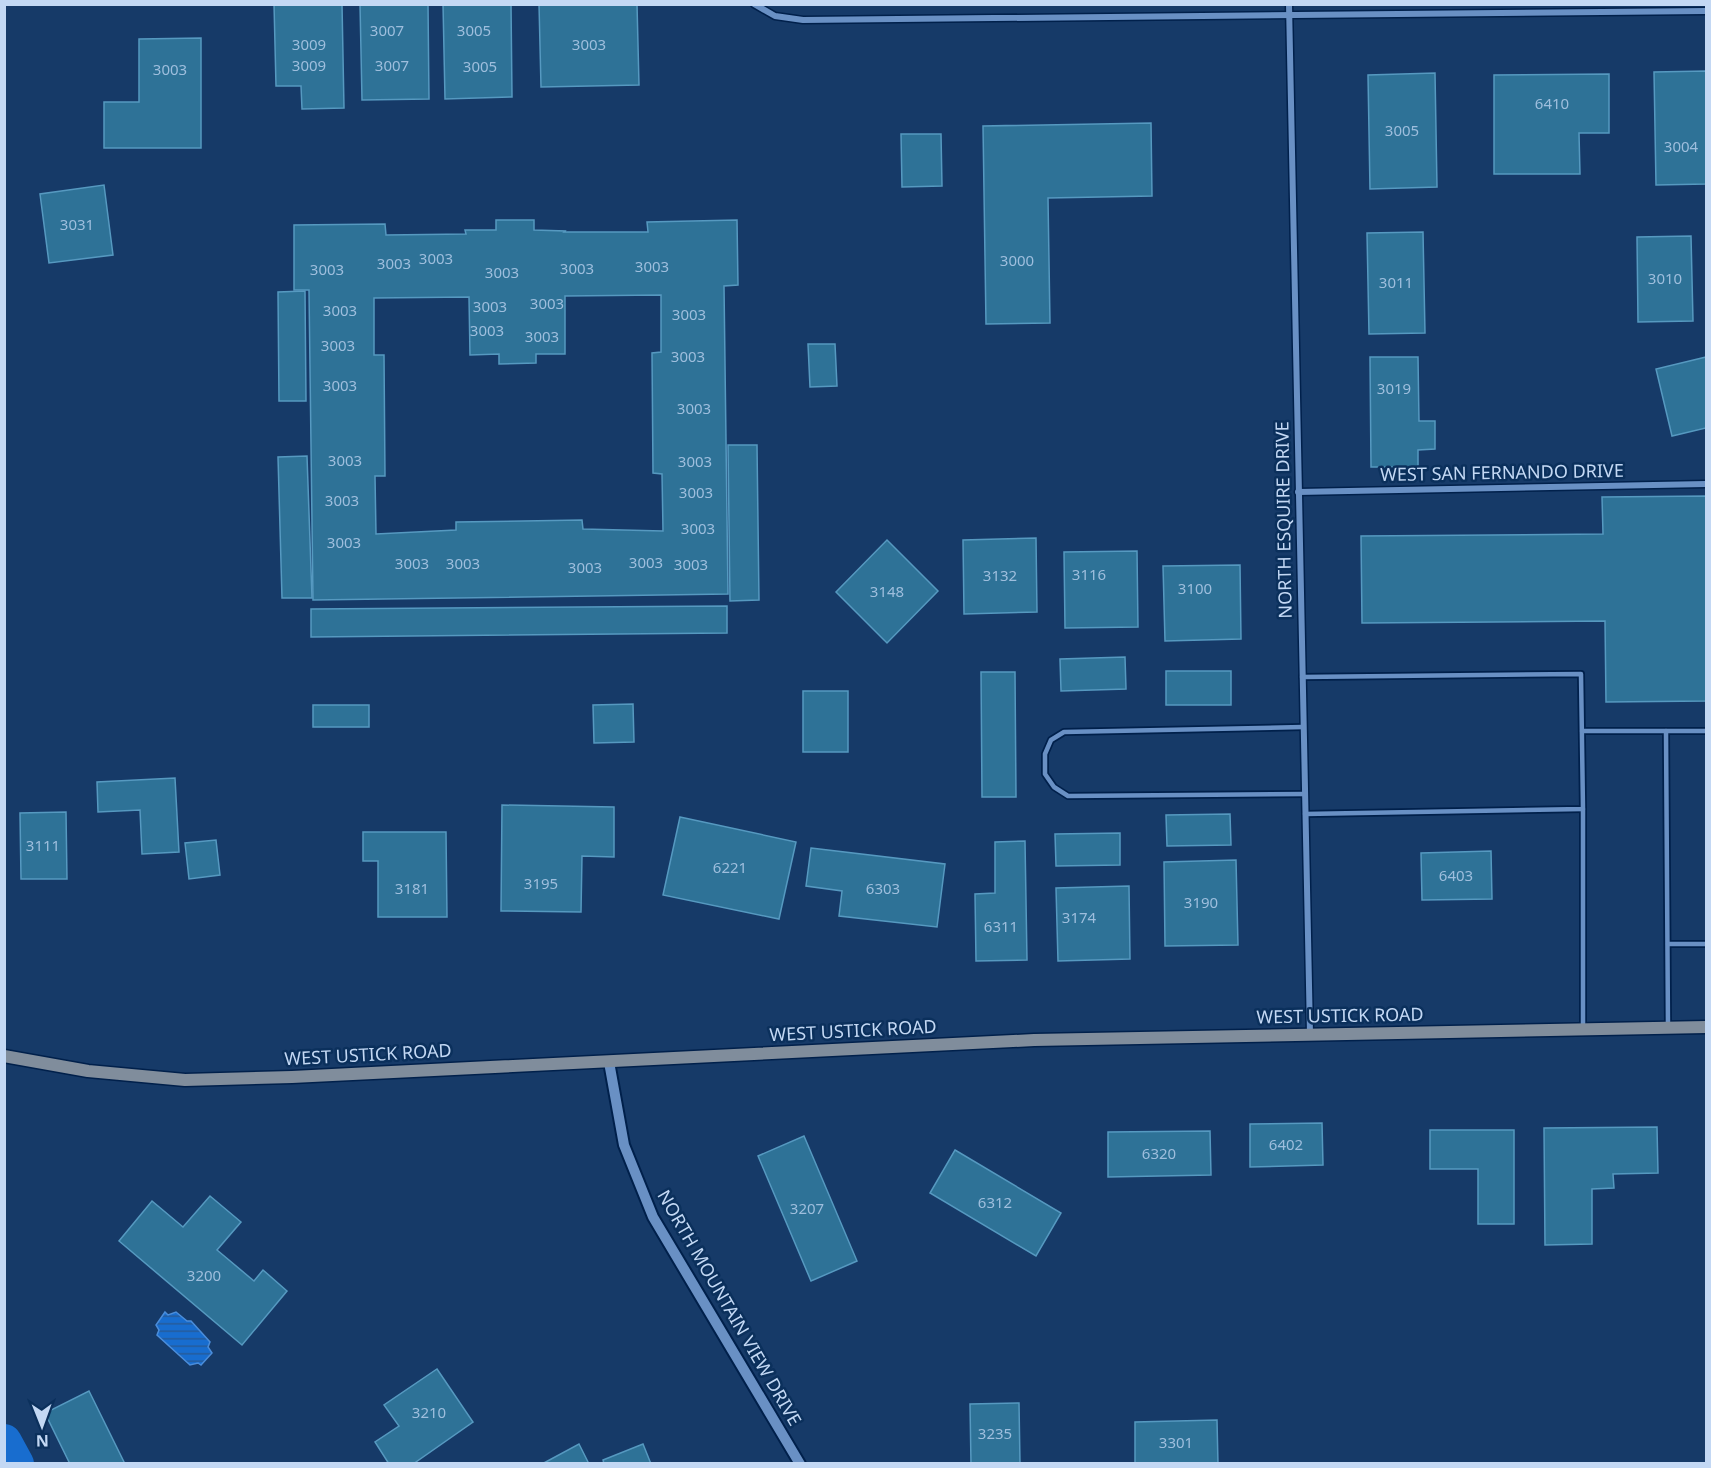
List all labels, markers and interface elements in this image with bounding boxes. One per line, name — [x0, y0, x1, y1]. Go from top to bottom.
house number: 3007 — [370, 20, 404, 40]
house number: 3005 — [457, 20, 491, 40]
house number: 3009 — [292, 34, 326, 54]
house number: 3003 — [572, 34, 606, 54]
house number: 3009 — [292, 55, 326, 75]
house number: 3007 — [375, 55, 409, 75]
house number: 3005 — [463, 56, 497, 76]
house number: 3003 — [153, 59, 187, 79]
house number: 6410 — [1535, 93, 1569, 113]
house number: 3005 — [1385, 120, 1419, 140]
house number: 3004 — [1664, 136, 1699, 156]
house number: 3031 — [60, 214, 94, 234]
house number: 3003 — [419, 248, 453, 268]
house number: 3000 — [1000, 250, 1034, 270]
house number: 3003 — [377, 253, 411, 273]
house number: 3003 — [635, 256, 669, 276]
house number: 3003 — [560, 258, 594, 278]
house number: 3003 — [310, 259, 344, 279]
house number: 3003 — [485, 262, 519, 282]
house number: 3010 — [1648, 268, 1682, 288]
house number: 3011 — [1379, 272, 1413, 292]
house number: 3003 — [530, 293, 564, 313]
house number: 3003 — [473, 296, 507, 316]
house number: 3003 — [323, 300, 357, 320]
house number: 3003 — [672, 304, 706, 324]
house number: 3003 — [470, 320, 504, 340]
house number: 3003 — [525, 326, 559, 346]
house number: 3003 — [321, 335, 355, 355]
house number: 3003 — [671, 346, 705, 366]
house number: 3003 — [323, 375, 357, 395]
house number: 3019 — [1377, 378, 1411, 398]
house number: 3003 — [677, 398, 711, 418]
street label: NORTH ESQUIRE DRIVE — [1269, 421, 1297, 619]
house number: 3003 — [328, 450, 362, 470]
house number: 3003 — [678, 451, 712, 471]
street label: WEST SAN FERNANDO DRIVE — [1380, 458, 1624, 486]
house number: 3003 — [679, 482, 713, 502]
house number: 3003 — [325, 490, 359, 510]
house number: 3003 — [681, 518, 715, 538]
house number: 3003 — [327, 532, 361, 552]
house number: 3003 — [629, 552, 663, 572]
house number: 3003 — [395, 553, 429, 573]
house number: 3003 — [446, 553, 480, 573]
house number: 3003 — [674, 554, 708, 574]
house number: 3003 — [568, 557, 602, 577]
house number: 3116 — [1072, 564, 1106, 584]
house number: 3132 — [983, 565, 1017, 585]
house number: 3100 — [1178, 578, 1212, 598]
house number: 3148 — [870, 581, 904, 601]
house number: 3111 — [26, 835, 60, 855]
house number: 6221 — [713, 857, 747, 877]
house number: 6403 — [1439, 865, 1473, 885]
house number: 3195 — [524, 873, 558, 893]
house number: 3181 — [395, 878, 429, 898]
house number: 6303 — [866, 878, 900, 898]
house number: 3190 — [1184, 892, 1218, 912]
house number: 3174 — [1062, 907, 1097, 927]
house number: 6311 — [984, 916, 1018, 936]
street label: WEST USTICK ROAD — [1256, 1002, 1424, 1028]
street label: WEST USTICK ROAD — [769, 1014, 937, 1046]
street label: WEST USTICK ROAD — [284, 1038, 452, 1070]
house number: 6402 — [1269, 1134, 1303, 1154]
house number: 6320 — [1142, 1143, 1176, 1163]
street label: NORTH MOUNTAIN VIEW DRIVE — [652, 1185, 807, 1430]
house number: 6312 — [978, 1192, 1012, 1212]
house number: 3207 — [790, 1198, 824, 1218]
house number: 3200 — [187, 1265, 221, 1285]
north arrow — [12, 1396, 72, 1456]
house number: 3210 — [412, 1402, 446, 1422]
house number: 3235 — [978, 1423, 1012, 1443]
text: N — [36, 1430, 49, 1452]
house number: 3301 — [1159, 1432, 1193, 1452]

